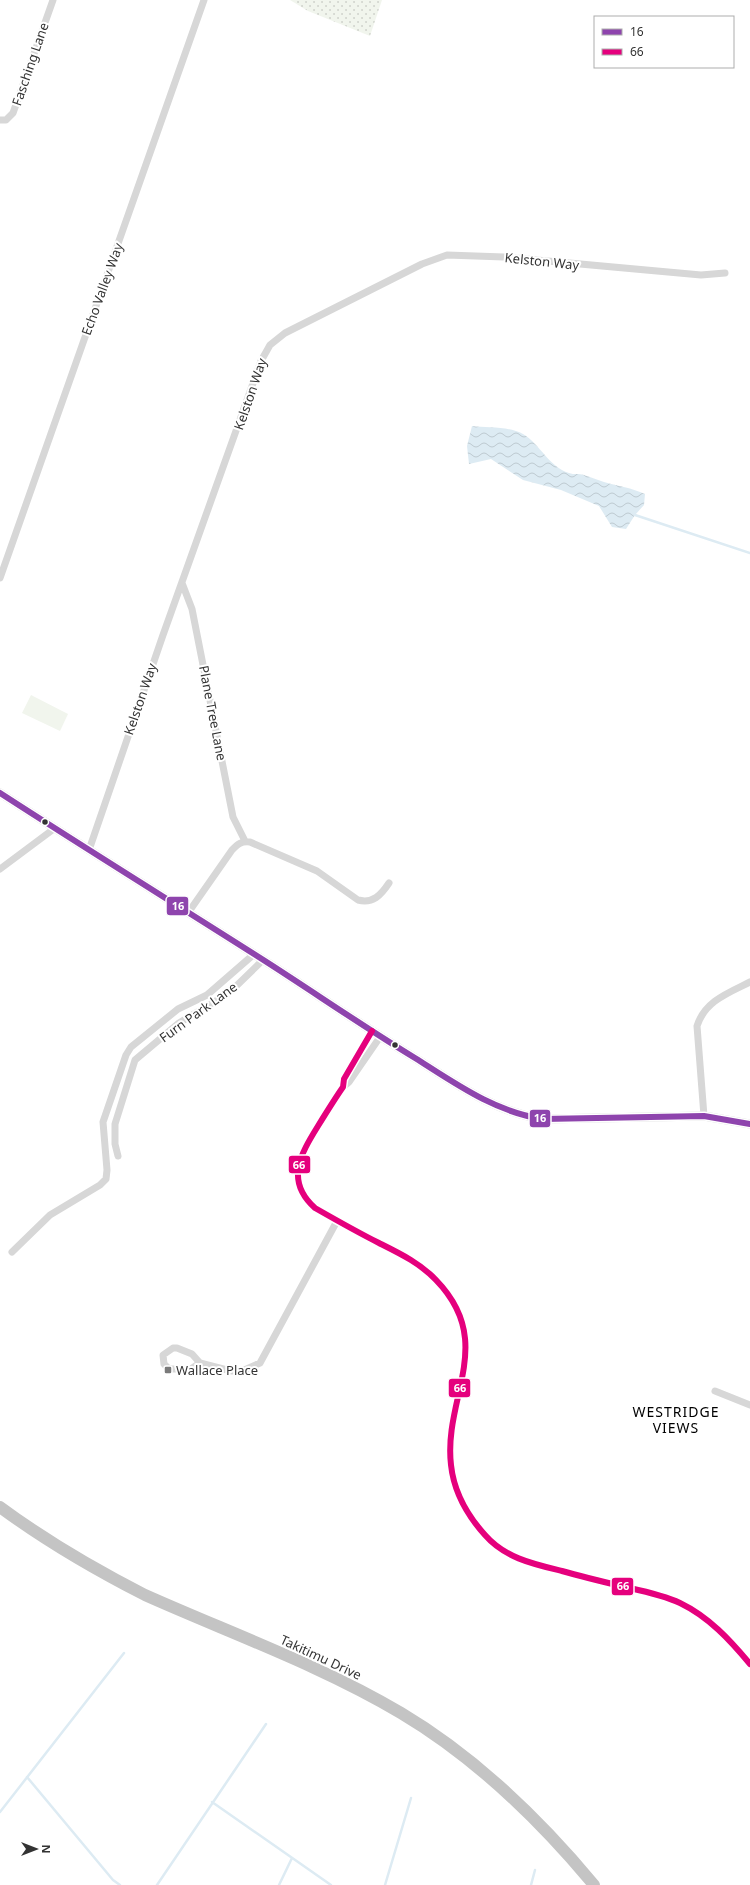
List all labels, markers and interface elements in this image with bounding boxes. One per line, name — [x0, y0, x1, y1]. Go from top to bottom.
legend — [594, 16, 734, 68]
street label: Fasching Lane — [7, 20, 53, 108]
text: 16 — [630, 23, 644, 40]
text: 66 — [630, 43, 644, 60]
street label: Echo Valley Way — [77, 240, 127, 338]
street label: Kelston Way — [504, 248, 580, 274]
street label: Kelston Way — [229, 355, 271, 432]
street label: Kelston Way — [119, 660, 161, 737]
street label: Plane Tree Lane — [195, 664, 231, 762]
unlabelled marker — [40, 817, 50, 827]
line badge: 16 — [166, 896, 189, 916]
text: 16 — [172, 898, 184, 913]
street label: Furn Park Lane — [156, 978, 240, 1046]
unlabelled marker — [390, 1040, 400, 1050]
line badge: 16 — [529, 1109, 551, 1128]
text: 16 — [534, 1110, 546, 1125]
line badge: 66 — [288, 1155, 311, 1174]
text: 66 — [293, 1157, 305, 1172]
place label: Wallace Place — [176, 1361, 258, 1379]
marker: Wallace Place — [163, 1365, 173, 1375]
line badge: 66 — [448, 1378, 471, 1398]
text: 66 — [454, 1380, 466, 1395]
district label: WESTRIDGE VIEWS — [633, 1402, 719, 1437]
line badge: 66 — [611, 1577, 634, 1596]
text: 66 — [617, 1578, 629, 1593]
street label: Takitimu Drive — [278, 1630, 364, 1684]
north arrow — [16, 1829, 56, 1869]
text: N — [39, 1845, 54, 1853]

